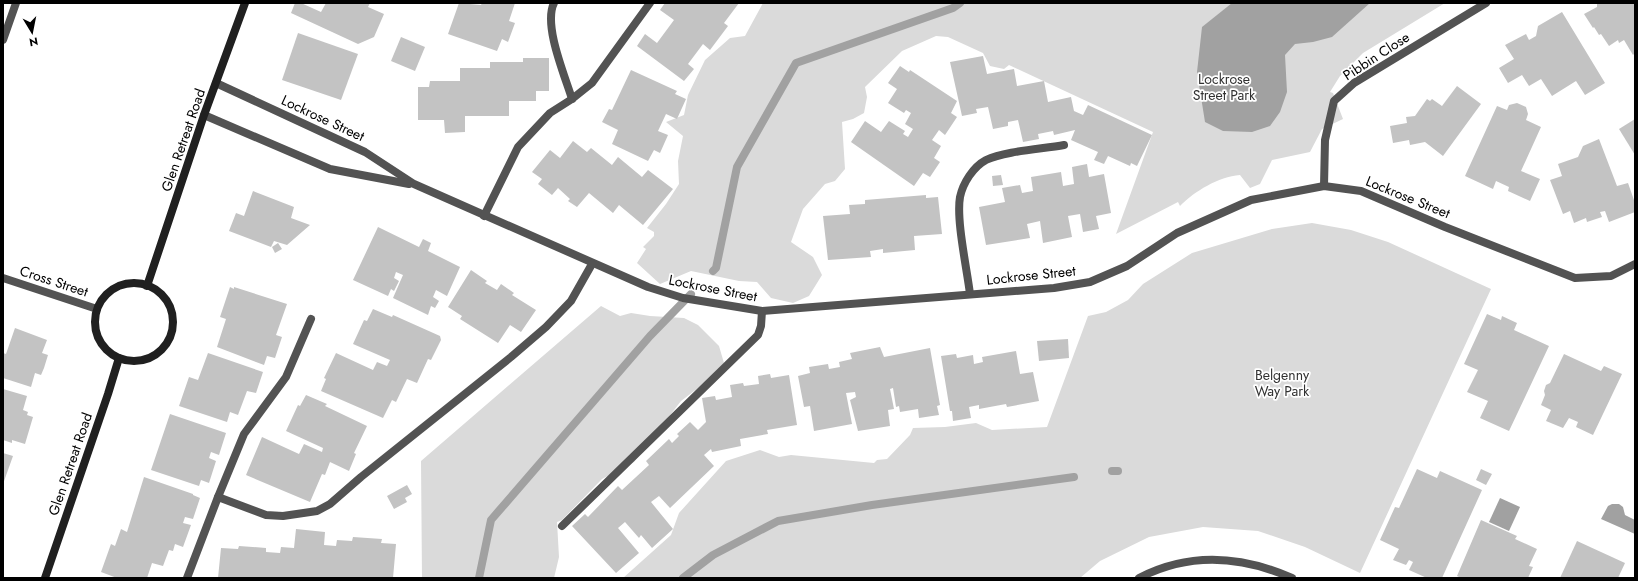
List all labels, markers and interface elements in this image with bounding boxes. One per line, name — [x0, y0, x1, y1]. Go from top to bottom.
north arrow — [12, 12, 52, 52]
street label: Pibbin Close — [1339, 27, 1413, 85]
text: N — [28, 33, 39, 50]
park label: Lockrose Street Park — [1193, 69, 1256, 105]
street label: Glen Retreat Road — [156, 86, 210, 194]
street label: Lockrose Street — [278, 90, 368, 146]
street label: Lockrose Street — [1363, 171, 1454, 223]
street label: Lockrose Street — [985, 260, 1077, 290]
street label: Cross Street — [17, 261, 91, 302]
street label: Lockrose Street — [667, 270, 759, 306]
park label: Belgenny Way Park — [1255, 365, 1310, 401]
street label: Glen Retreat Road — [43, 410, 97, 518]

